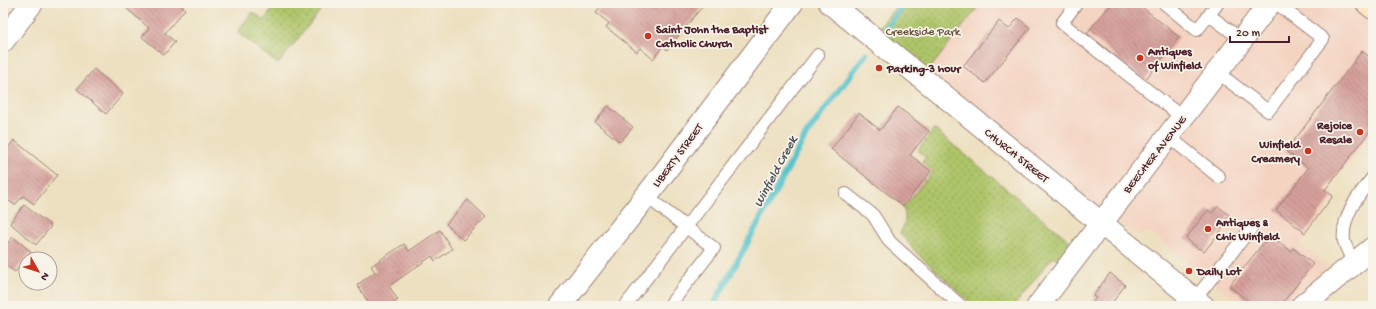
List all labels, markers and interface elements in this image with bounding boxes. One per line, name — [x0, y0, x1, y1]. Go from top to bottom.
scale bar — [1230, 18, 1289, 44]
place label: Saint John the Baptist Catholic Church — [655, 24, 769, 52]
park label: Creekside Park — [886, 26, 962, 40]
text: 20 m — [1236, 27, 1261, 41]
marker: Saint John the Baptist Catholic Church — [643, 31, 653, 41]
place label: Antiques of Winfield — [1147, 46, 1203, 74]
marker: Antiques of Winfield — [1135, 53, 1145, 63]
marker: Parking-3 hour — [874, 63, 884, 73]
place label: Parking-3 hour — [886, 63, 962, 77]
street label: BEECHER AVENUE — [1120, 113, 1191, 198]
street label: LIBERTY STREET — [650, 120, 708, 191]
place label: Rejoice Resale — [1316, 120, 1353, 148]
street label: CHURCH STREET — [981, 126, 1052, 188]
marker: Rejoice Resale — [1355, 127, 1365, 137]
water label: Winfield Creek — [751, 133, 802, 210]
place label: Winfield Creamery — [1251, 139, 1302, 167]
marker: Winfield Creamery — [1303, 146, 1313, 156]
place label: Antiques & Chic Winfield — [1215, 217, 1281, 245]
marker: Antiques & Chic Winfield — [1203, 224, 1213, 234]
north arrow — [18, 251, 58, 291]
marker: Daily Lot — [1184, 266, 1194, 276]
place label: Daily Lot — [1196, 266, 1242, 280]
text: N — [37, 269, 51, 283]

